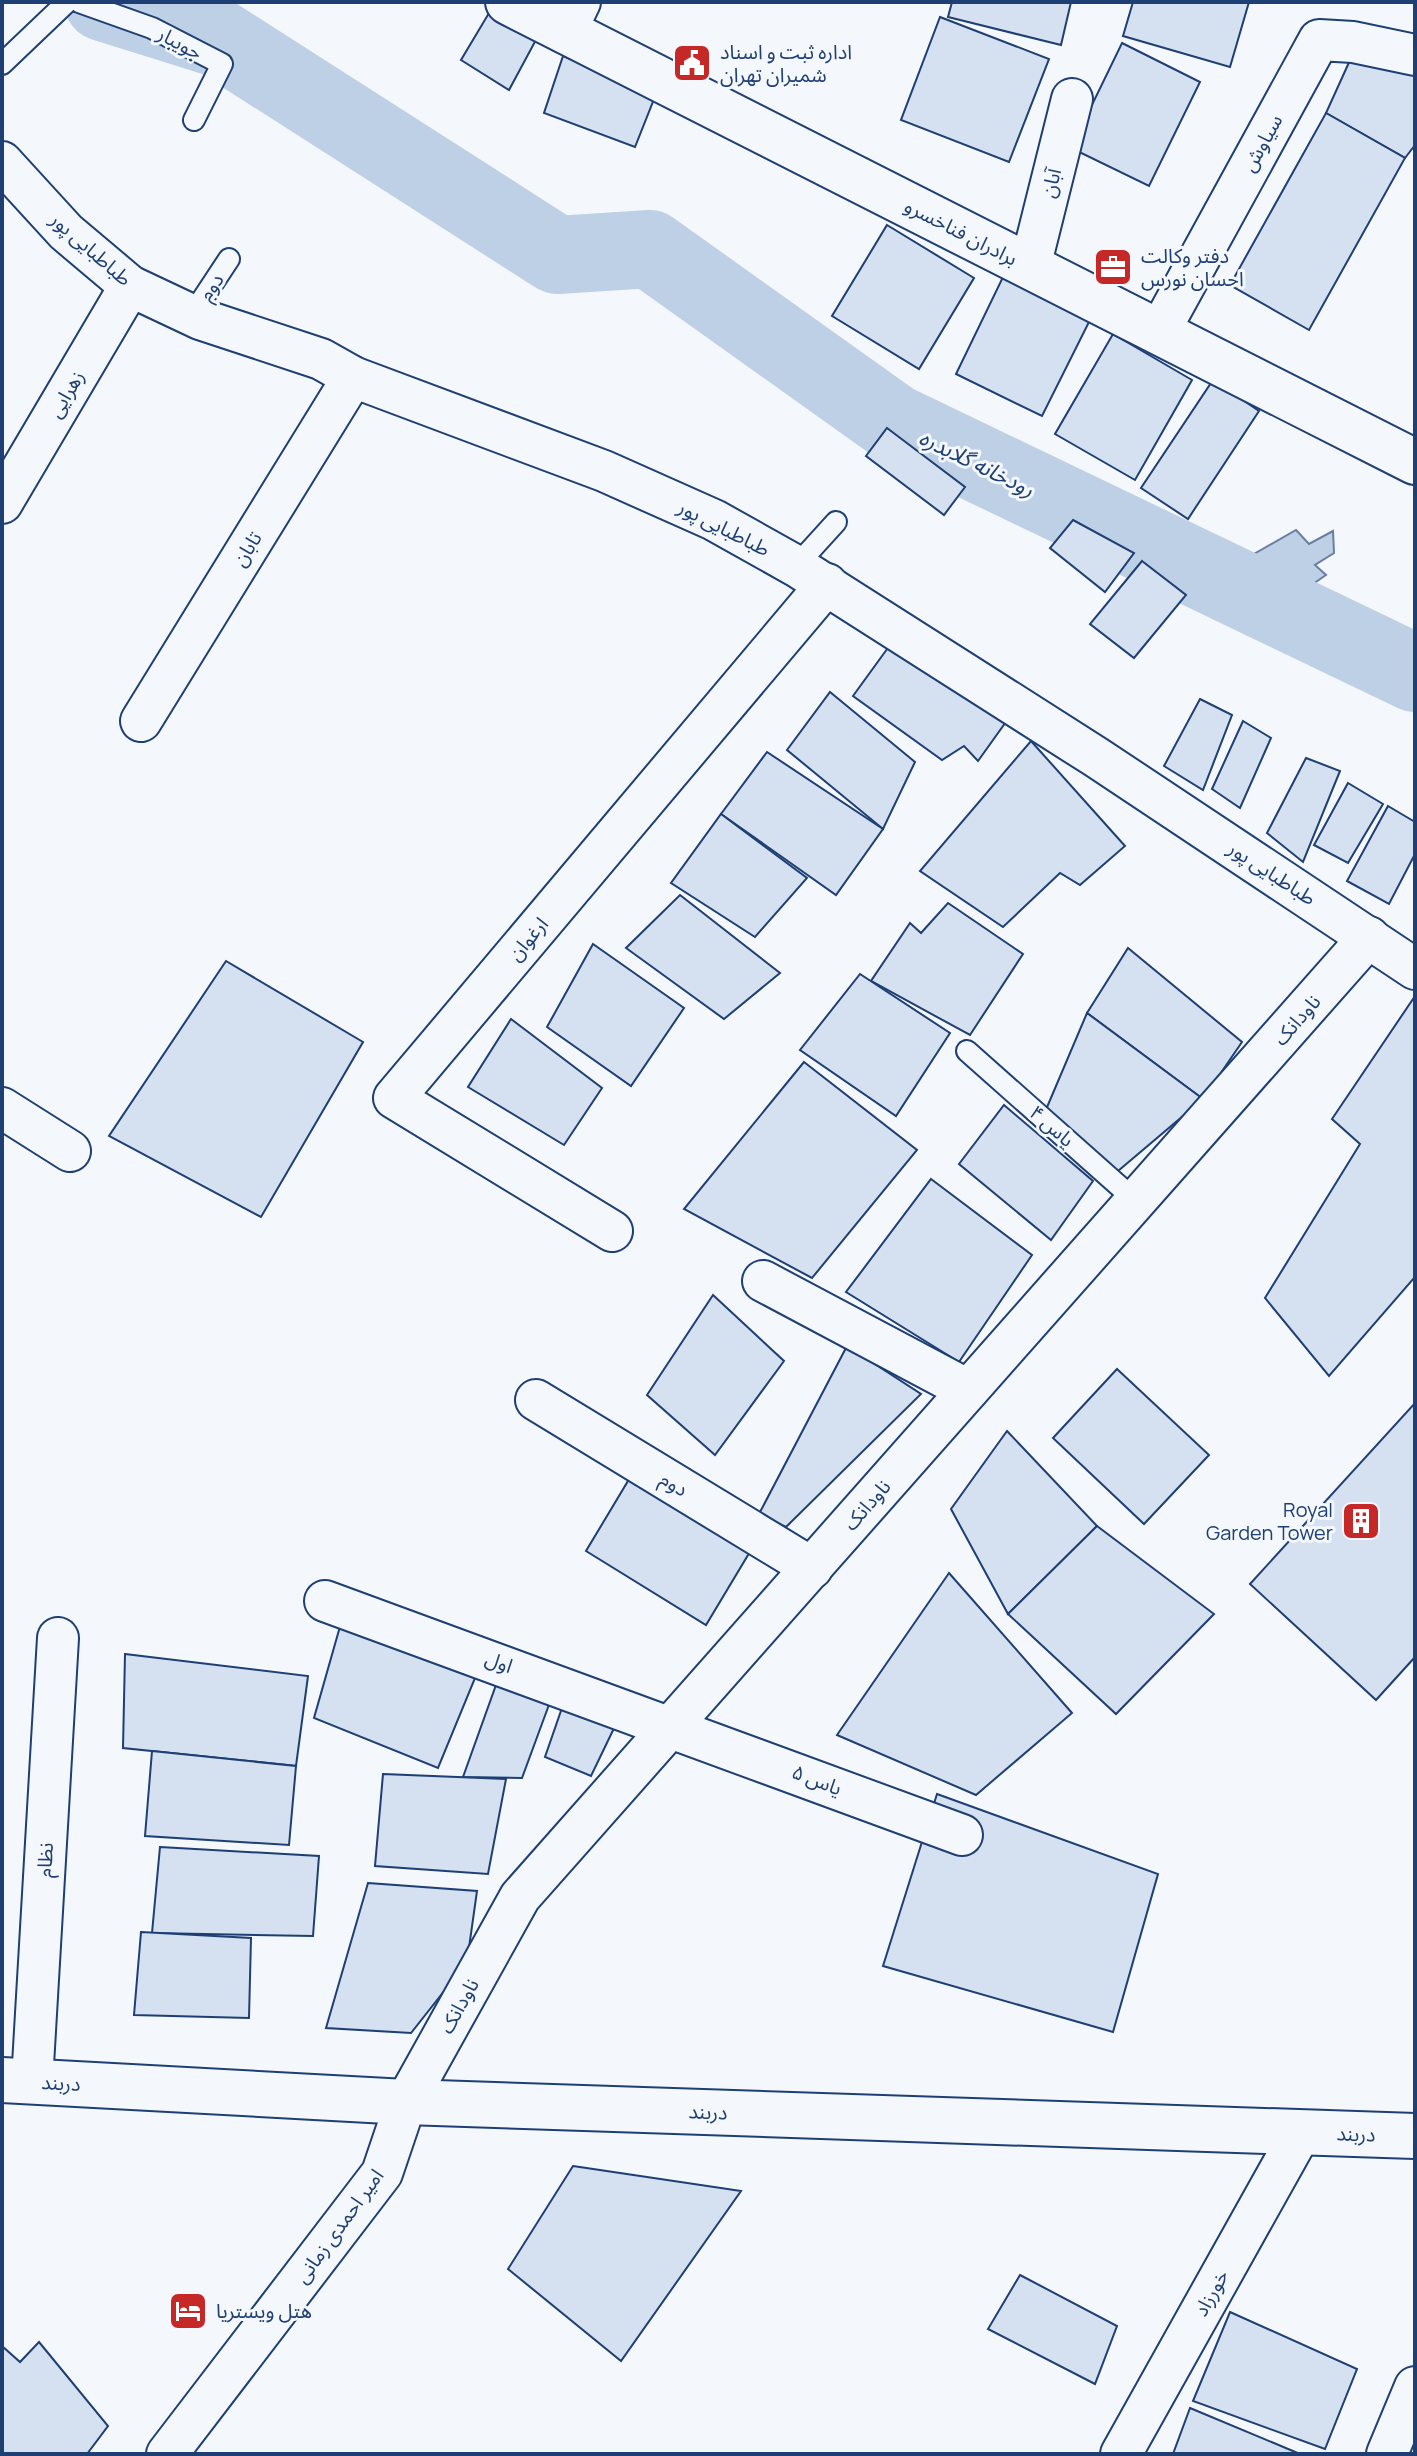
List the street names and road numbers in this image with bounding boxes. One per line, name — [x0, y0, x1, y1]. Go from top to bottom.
street label: جویبار — [152, 19, 207, 66]
street label: سیاوش — [1235, 109, 1288, 176]
street label: آبان — [1034, 164, 1067, 201]
street label: برادران فناخسرو — [900, 191, 1022, 272]
street label: طباطبایی پور — [44, 205, 138, 292]
street label: دوم — [192, 267, 231, 307]
street label: زهرایی — [41, 365, 90, 423]
street label: طباطبایی پور — [673, 492, 775, 562]
street label: تابان — [225, 526, 268, 571]
street label: طباطبایی پور — [1222, 834, 1322, 911]
street label: ارغوان — [501, 911, 554, 966]
street label: ناودانک — [1267, 988, 1326, 1051]
street label: یاس ۴ — [1024, 1099, 1081, 1153]
street label: دوم — [654, 1465, 693, 1504]
street label: ناودانک — [837, 1473, 896, 1536]
street label: اول — [482, 1644, 517, 1679]
street label: یاس ۵ — [788, 1758, 846, 1801]
street label: نظام — [30, 1842, 61, 1878]
street label: ناودانک — [432, 1973, 485, 2038]
street label: دربند — [41, 2068, 81, 2097]
street label: دربند — [688, 2097, 728, 2126]
street label: دربند — [1336, 2119, 1376, 2148]
street label: امیر احمدی زمانی — [288, 2163, 389, 2288]
street label: خورزاد — [1187, 2264, 1234, 2321]

